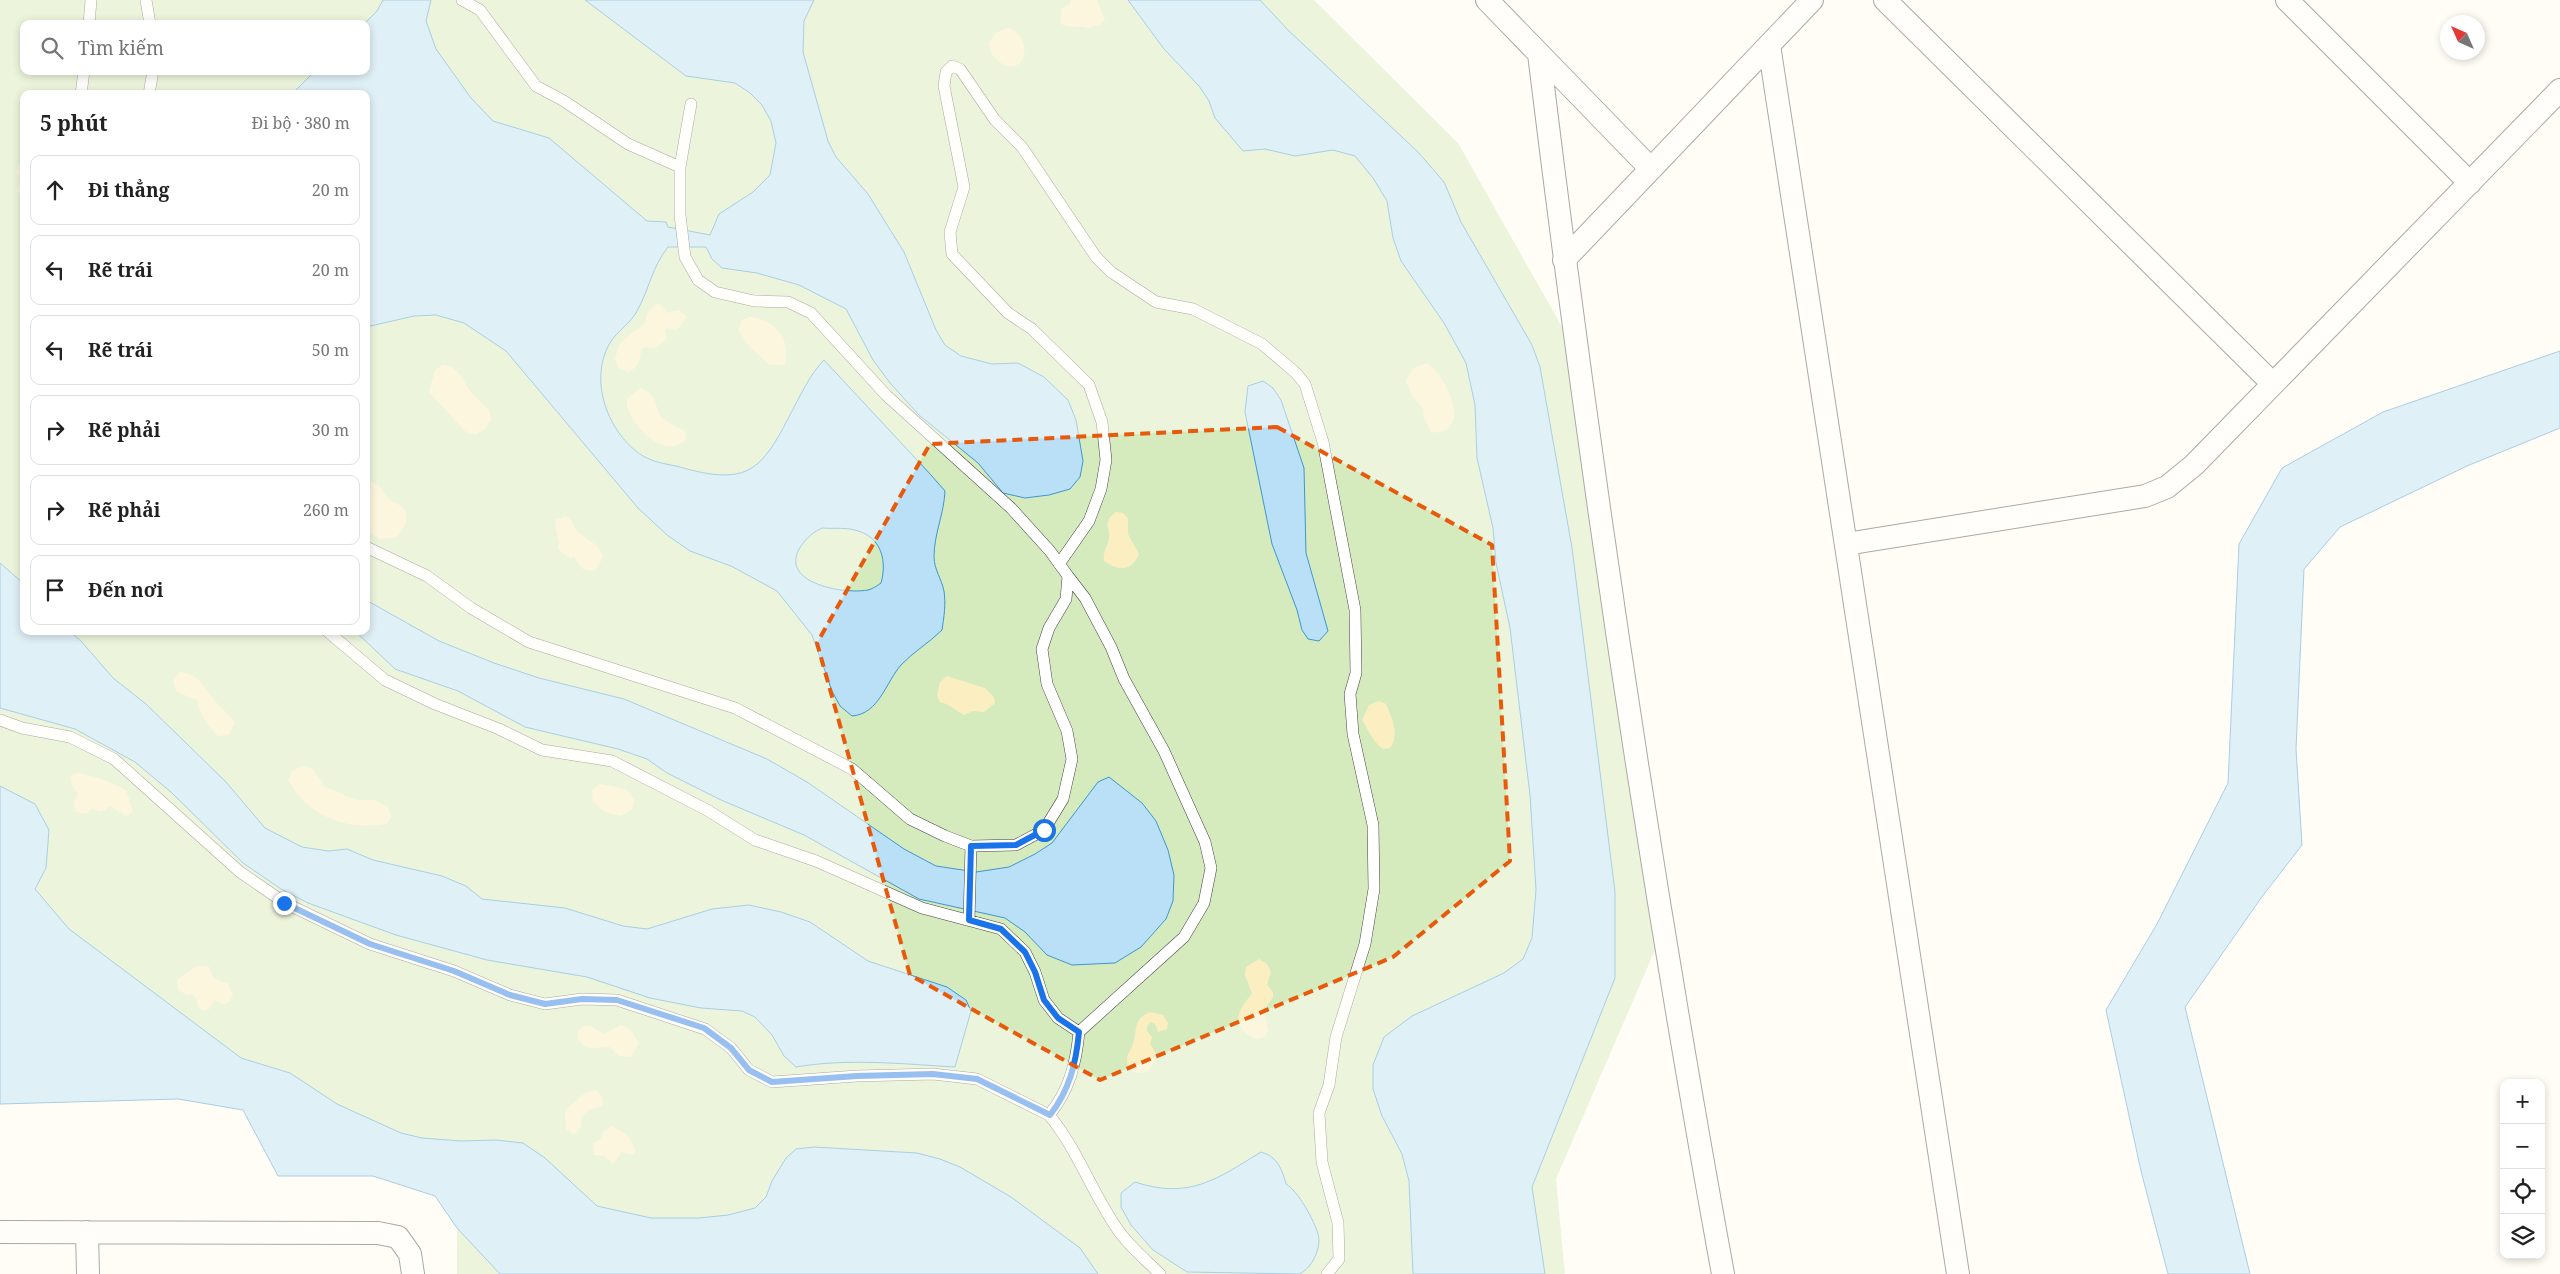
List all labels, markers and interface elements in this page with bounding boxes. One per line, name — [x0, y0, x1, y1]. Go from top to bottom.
north arrow — [2440, 15, 2485, 60]
search box — [20, 20, 370, 75]
icon: search — [38, 34, 66, 62]
text: Tìm kiếm — [78, 35, 164, 61]
text: 5 phút — [40, 109, 107, 137]
text: Đi bộ · 380 m — [252, 112, 350, 134]
icon: ahead — [41, 176, 69, 204]
text: Đi thẳng — [88, 177, 169, 203]
text: 20 m — [312, 179, 349, 201]
icon: left — [41, 256, 69, 284]
text: Rẽ trái — [88, 257, 153, 283]
text: 20 m — [312, 259, 349, 281]
icon: left — [41, 336, 69, 364]
text: Rẽ trái — [88, 337, 153, 363]
text: 50 m — [312, 339, 349, 361]
icon: right — [41, 416, 69, 444]
text: Rẽ phải — [88, 417, 160, 443]
text: 30 m — [312, 419, 349, 441]
icon: right — [41, 496, 69, 524]
text: Rẽ phải — [88, 497, 160, 523]
text: 260 m — [303, 499, 349, 521]
icon: arrive — [41, 576, 69, 604]
text: Đến nơi — [88, 577, 164, 603]
route start — [1033, 819, 1056, 842]
route end — [273, 892, 296, 915]
map controls — [2500, 1079, 2545, 1259]
button: + — [2500, 1079, 2545, 1124]
button: − — [2500, 1124, 2545, 1169]
button: locate — [2500, 1169, 2545, 1214]
button: layers — [2500, 1214, 2545, 1259]

